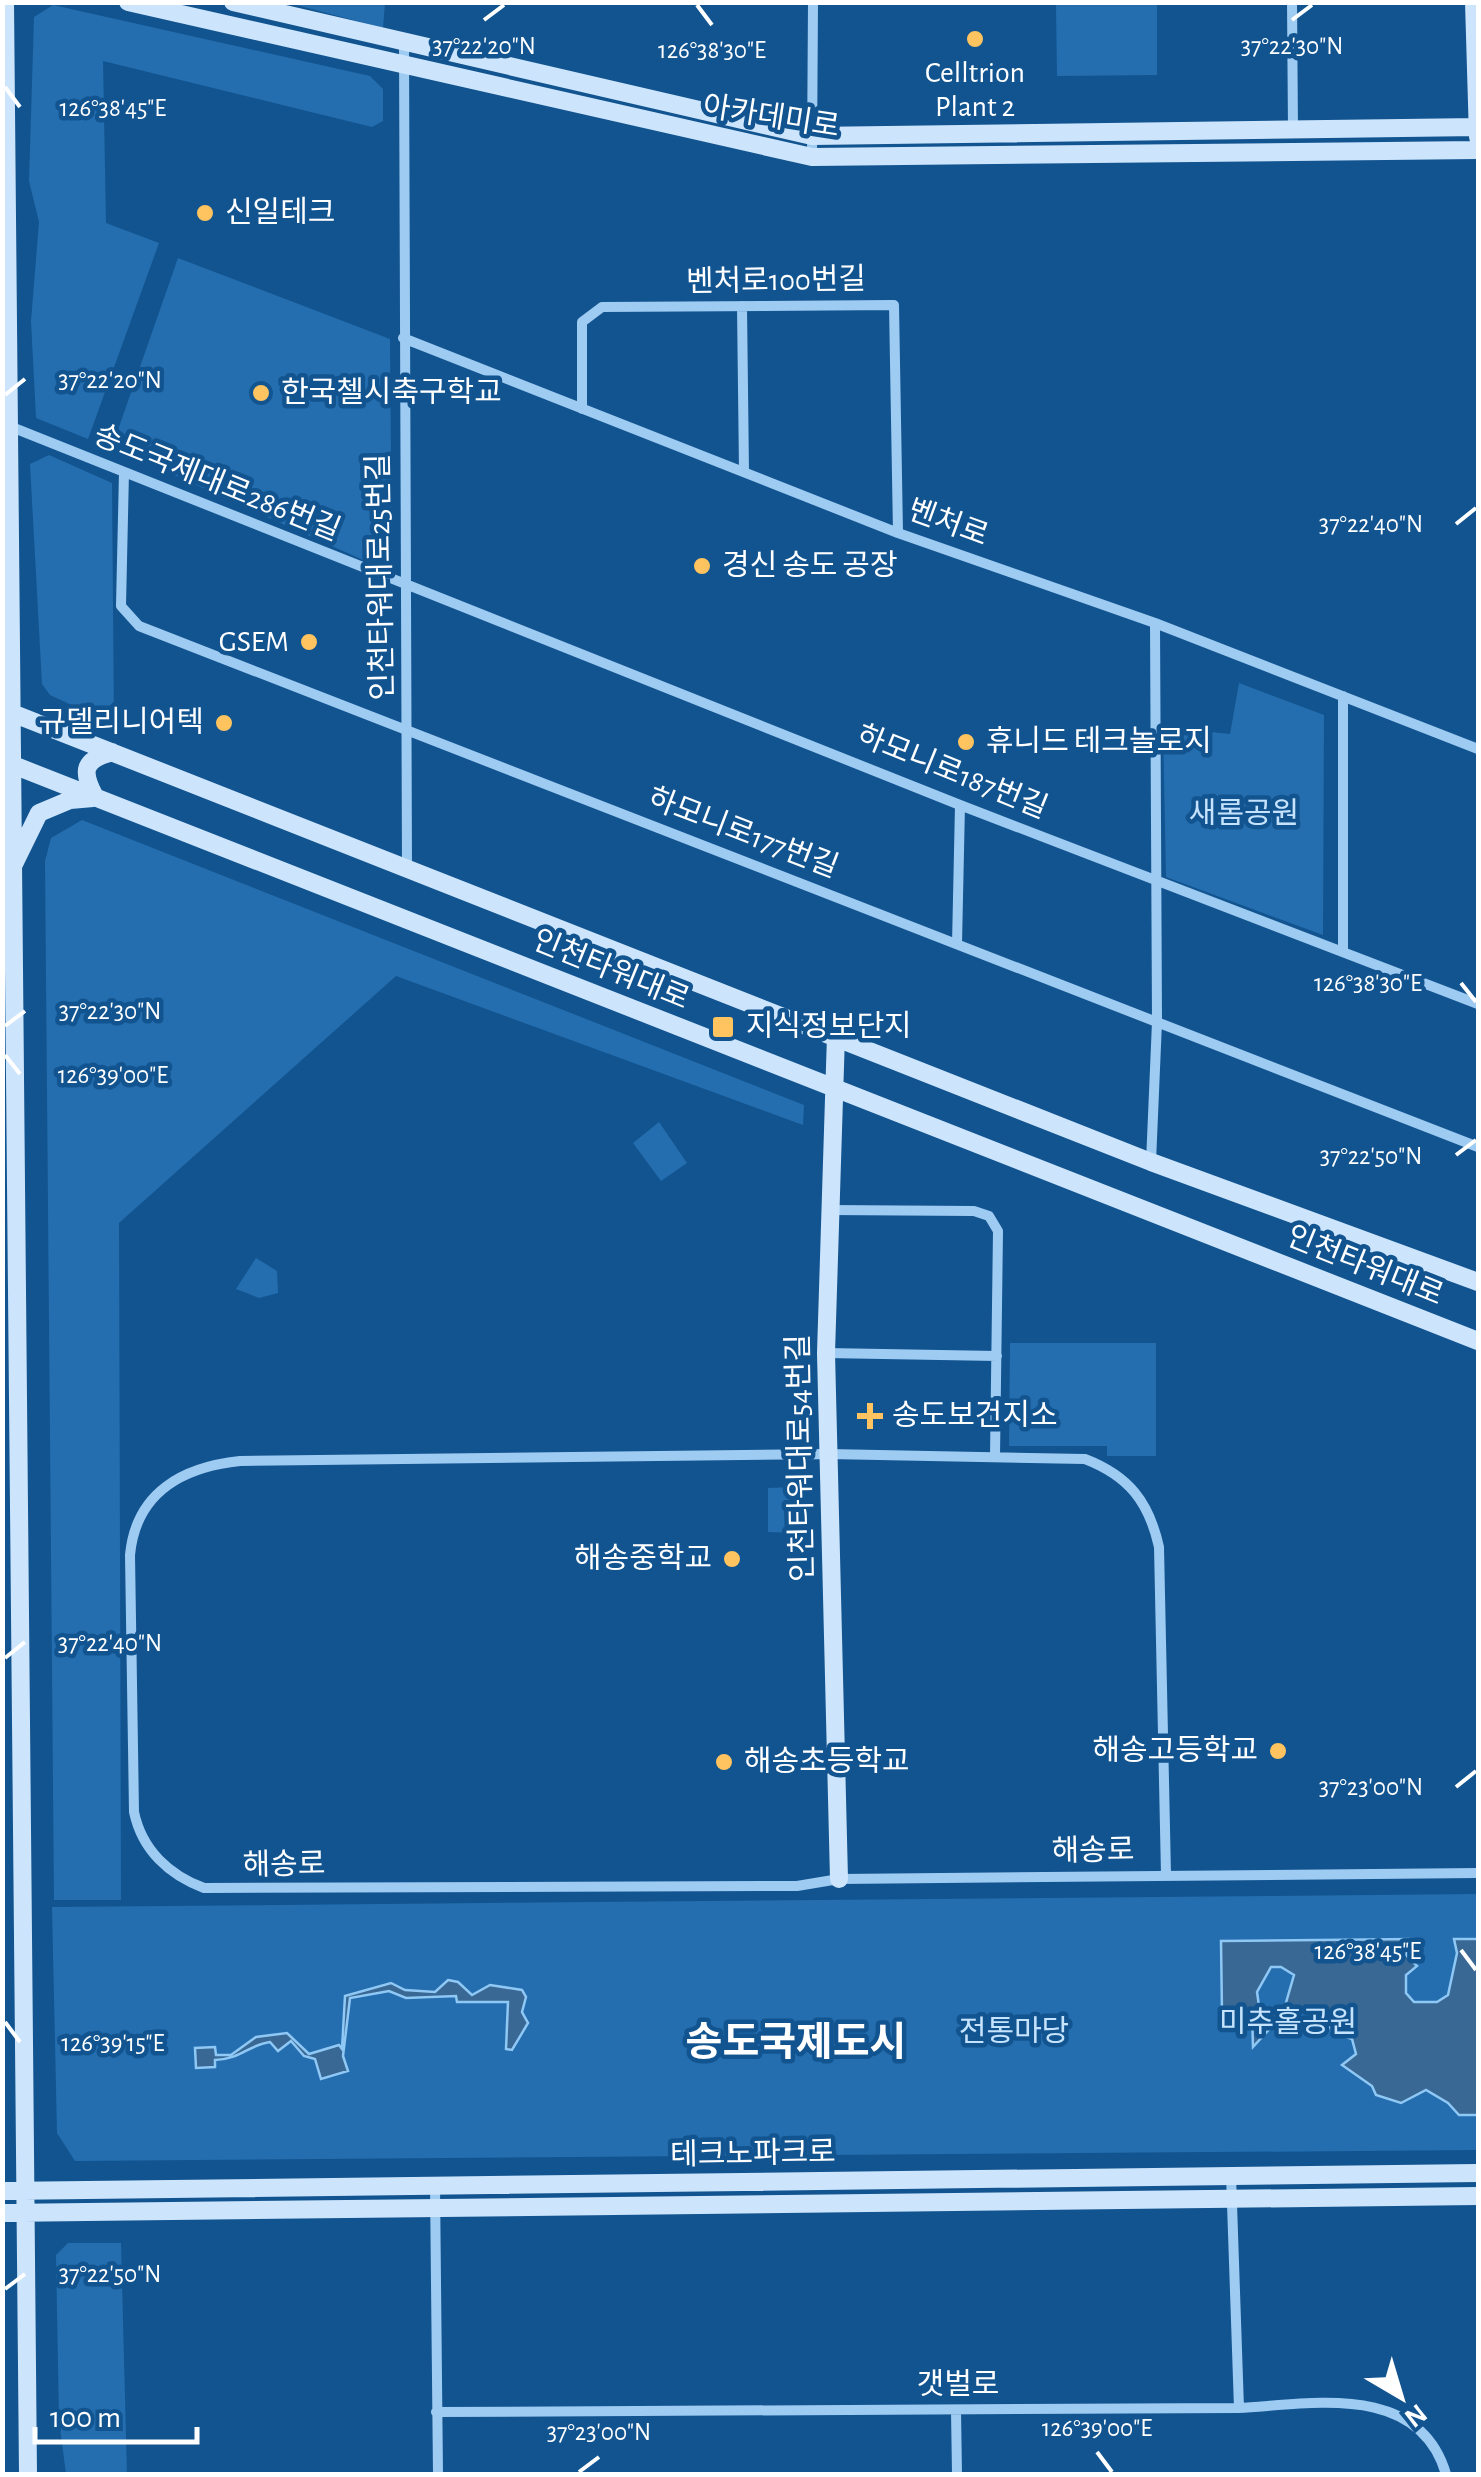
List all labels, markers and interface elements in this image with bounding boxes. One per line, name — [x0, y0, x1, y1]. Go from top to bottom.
marker: Celltrion Plant 2 — [964, 28, 986, 50]
text: 37°22'20"N — [432, 34, 536, 59]
text: 37°22'30"N — [1241, 34, 1343, 59]
text: 126°38'30"E — [658, 38, 766, 63]
place label: Celltrion Plant 2 — [925, 58, 1025, 122]
street label: 아카데미로 — [701, 89, 842, 143]
text: 126°38'45"E — [60, 96, 166, 121]
place label: 신일테크 — [225, 196, 335, 228]
marker: 신일테크 — [194, 202, 216, 224]
street label: 벤처로100번길 — [686, 263, 866, 298]
text: 37°22'20"N — [58, 368, 162, 393]
place label: 한국첼시축구학교 — [281, 376, 502, 408]
marker: 한국첼시축구학교 — [250, 382, 272, 404]
street label: 송도국제대로286번길 — [90, 418, 345, 546]
street label: 인천타워대로25번길 — [363, 453, 398, 701]
street label: 벤처로 — [904, 494, 992, 551]
text: 37°22'40"N — [1319, 512, 1423, 537]
place label: 경신 송도 공장 — [722, 550, 898, 581]
marker: 경신 송도 공장 — [691, 555, 713, 577]
place label: GSEM — [219, 627, 289, 657]
marker: GSEM — [298, 631, 320, 653]
place label: 규델리니어텍 — [38, 706, 204, 738]
marker: 규델리니어텍 — [213, 712, 235, 734]
street label: 하모니로187번길 — [852, 718, 1052, 824]
place label: 휴니드 테크놀로지 — [986, 725, 1212, 757]
marker: 휴니드 테크놀로지 — [955, 731, 977, 753]
street label: 하모니로177번길 — [644, 781, 843, 883]
park label: 새롬공원 — [1189, 798, 1299, 829]
street label: 인천타워대로 — [529, 924, 694, 1015]
text: 126°38'30"E — [1314, 971, 1422, 996]
text: 37°22'30"N — [59, 999, 161, 1024]
place label: 지식정보단지 — [746, 1010, 912, 1042]
marker: 지식정보단지 — [710, 1014, 736, 1040]
text: 126°39'00"E — [58, 1063, 168, 1088]
text: 37°22'50"N — [1320, 1144, 1422, 1169]
street label: 인천타워대로 — [1283, 1220, 1448, 1311]
street label: 인천타워대로54번길 — [783, 1334, 818, 1582]
place label: 송도보건지소 — [892, 1399, 1058, 1431]
marker: 송도보건지소 — [857, 1403, 883, 1429]
place label: 해송중학교 — [574, 1543, 712, 1574]
marker: 해송중학교 — [721, 1548, 743, 1570]
text: 37°22'40"N — [58, 1631, 162, 1656]
place label: 해송고등학교 — [1092, 1735, 1258, 1766]
marker: 해송고등학교 — [1267, 1740, 1289, 1762]
place label: 해송초등학교 — [744, 1746, 910, 1777]
marker: 해송초등학교 — [713, 1751, 735, 1773]
text: 37°23'00"N — [1319, 1775, 1423, 1800]
street label: 해송로 — [1051, 1834, 1135, 1867]
street label: 해송로 — [242, 1848, 326, 1881]
text: 126°38'45"E — [1315, 1939, 1421, 1964]
park label: 미추홀공원 — [1219, 2006, 1357, 2038]
park label: 전통마당 — [959, 2016, 1069, 2047]
district label: 송도국제도시 — [686, 2021, 906, 2063]
text: 126°39'15"E — [61, 2031, 165, 2056]
street label: 테크노파크로 — [670, 2136, 836, 2170]
text: 37°22'50"N — [59, 2262, 161, 2287]
north arrow — [1351, 2347, 1451, 2447]
street label: 갯벌로 — [917, 2369, 999, 2400]
scale bar — [35, 2382, 198, 2444]
text: N — [1399, 2398, 1431, 2432]
text: 100 m — [50, 2403, 121, 2433]
text: 126°39'00"E — [1042, 2416, 1152, 2441]
text: 37°23'00"N — [547, 2420, 651, 2445]

